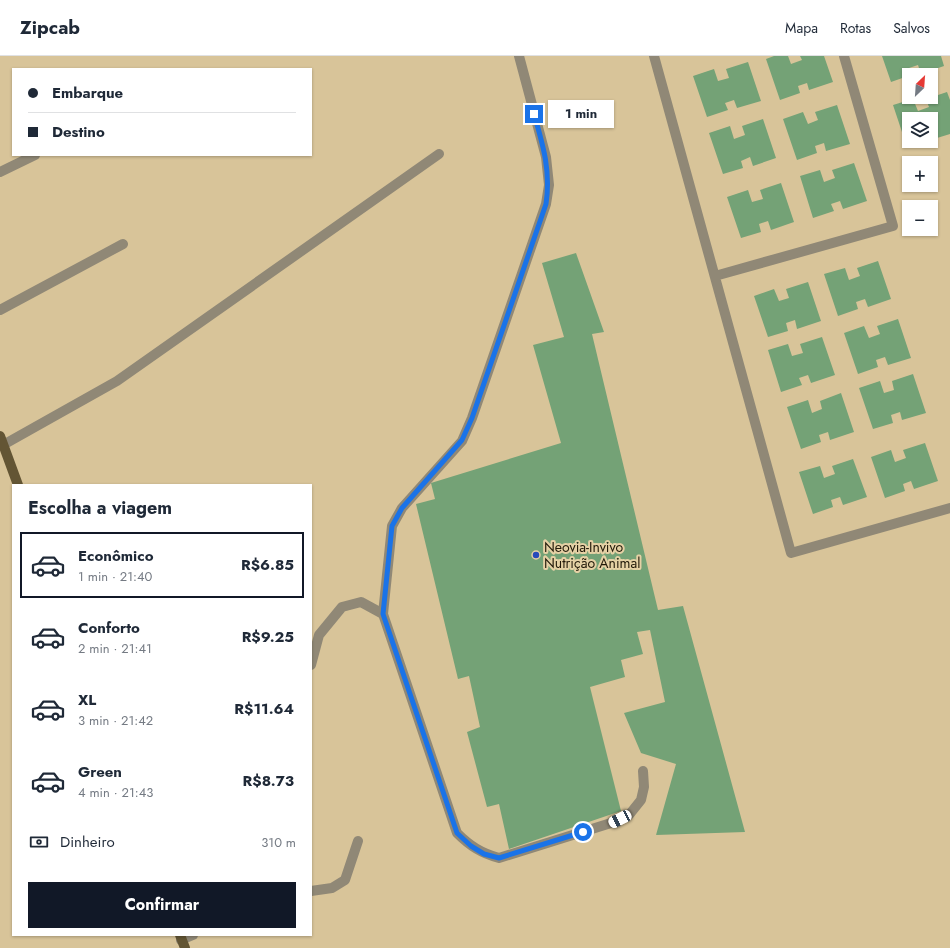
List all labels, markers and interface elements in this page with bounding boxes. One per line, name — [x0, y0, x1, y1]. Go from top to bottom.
text: Zipcab — [20, 14, 80, 41]
text: Mapa — [785, 18, 818, 38]
text: Rotas — [840, 18, 871, 38]
text: Salvos — [893, 18, 930, 38]
north arrow — [902, 68, 938, 104]
map controls — [902, 68, 938, 236]
text: Embarque — [52, 82, 123, 104]
callout: 1 min — [548, 100, 614, 128]
text: 1 min — [565, 104, 597, 123]
route end — [525, 105, 543, 123]
button: layers — [902, 112, 938, 148]
text: Destino — [52, 121, 105, 143]
button: + — [902, 156, 938, 192]
button: − — [902, 200, 938, 236]
text: Escolha a viagem — [28, 495, 172, 521]
place label: Neovia-Invivo Nutrição Animal — [544, 537, 640, 573]
text: Econômico — [78, 545, 153, 567]
icon: car — [30, 547, 66, 583]
marker: Neovia-Invivo Nutrição Animal — [531, 550, 541, 560]
text: R$6.85 — [241, 554, 294, 576]
text: 1 min · 21:40 — [78, 567, 152, 586]
text: Conforto — [78, 617, 140, 639]
icon: car — [30, 619, 66, 655]
text: R$9.25 — [242, 626, 294, 648]
text: 2 min · 21:41 — [78, 639, 152, 658]
text: XL — [78, 689, 96, 711]
icon: car — [30, 691, 66, 727]
text: R$11.64 — [234, 698, 294, 720]
text: 3 min · 21:42 — [78, 711, 153, 730]
text: Green — [78, 761, 122, 783]
icon: car — [30, 763, 66, 799]
text: R$8.73 — [243, 770, 294, 792]
text: 4 min · 21:43 — [78, 783, 153, 802]
car — [607, 808, 633, 830]
route start — [574, 823, 592, 841]
icon: cash — [28, 831, 50, 853]
text: Dinheiro — [60, 831, 115, 853]
text: 310 m — [261, 833, 296, 852]
button: Confirmar — [28, 882, 296, 928]

